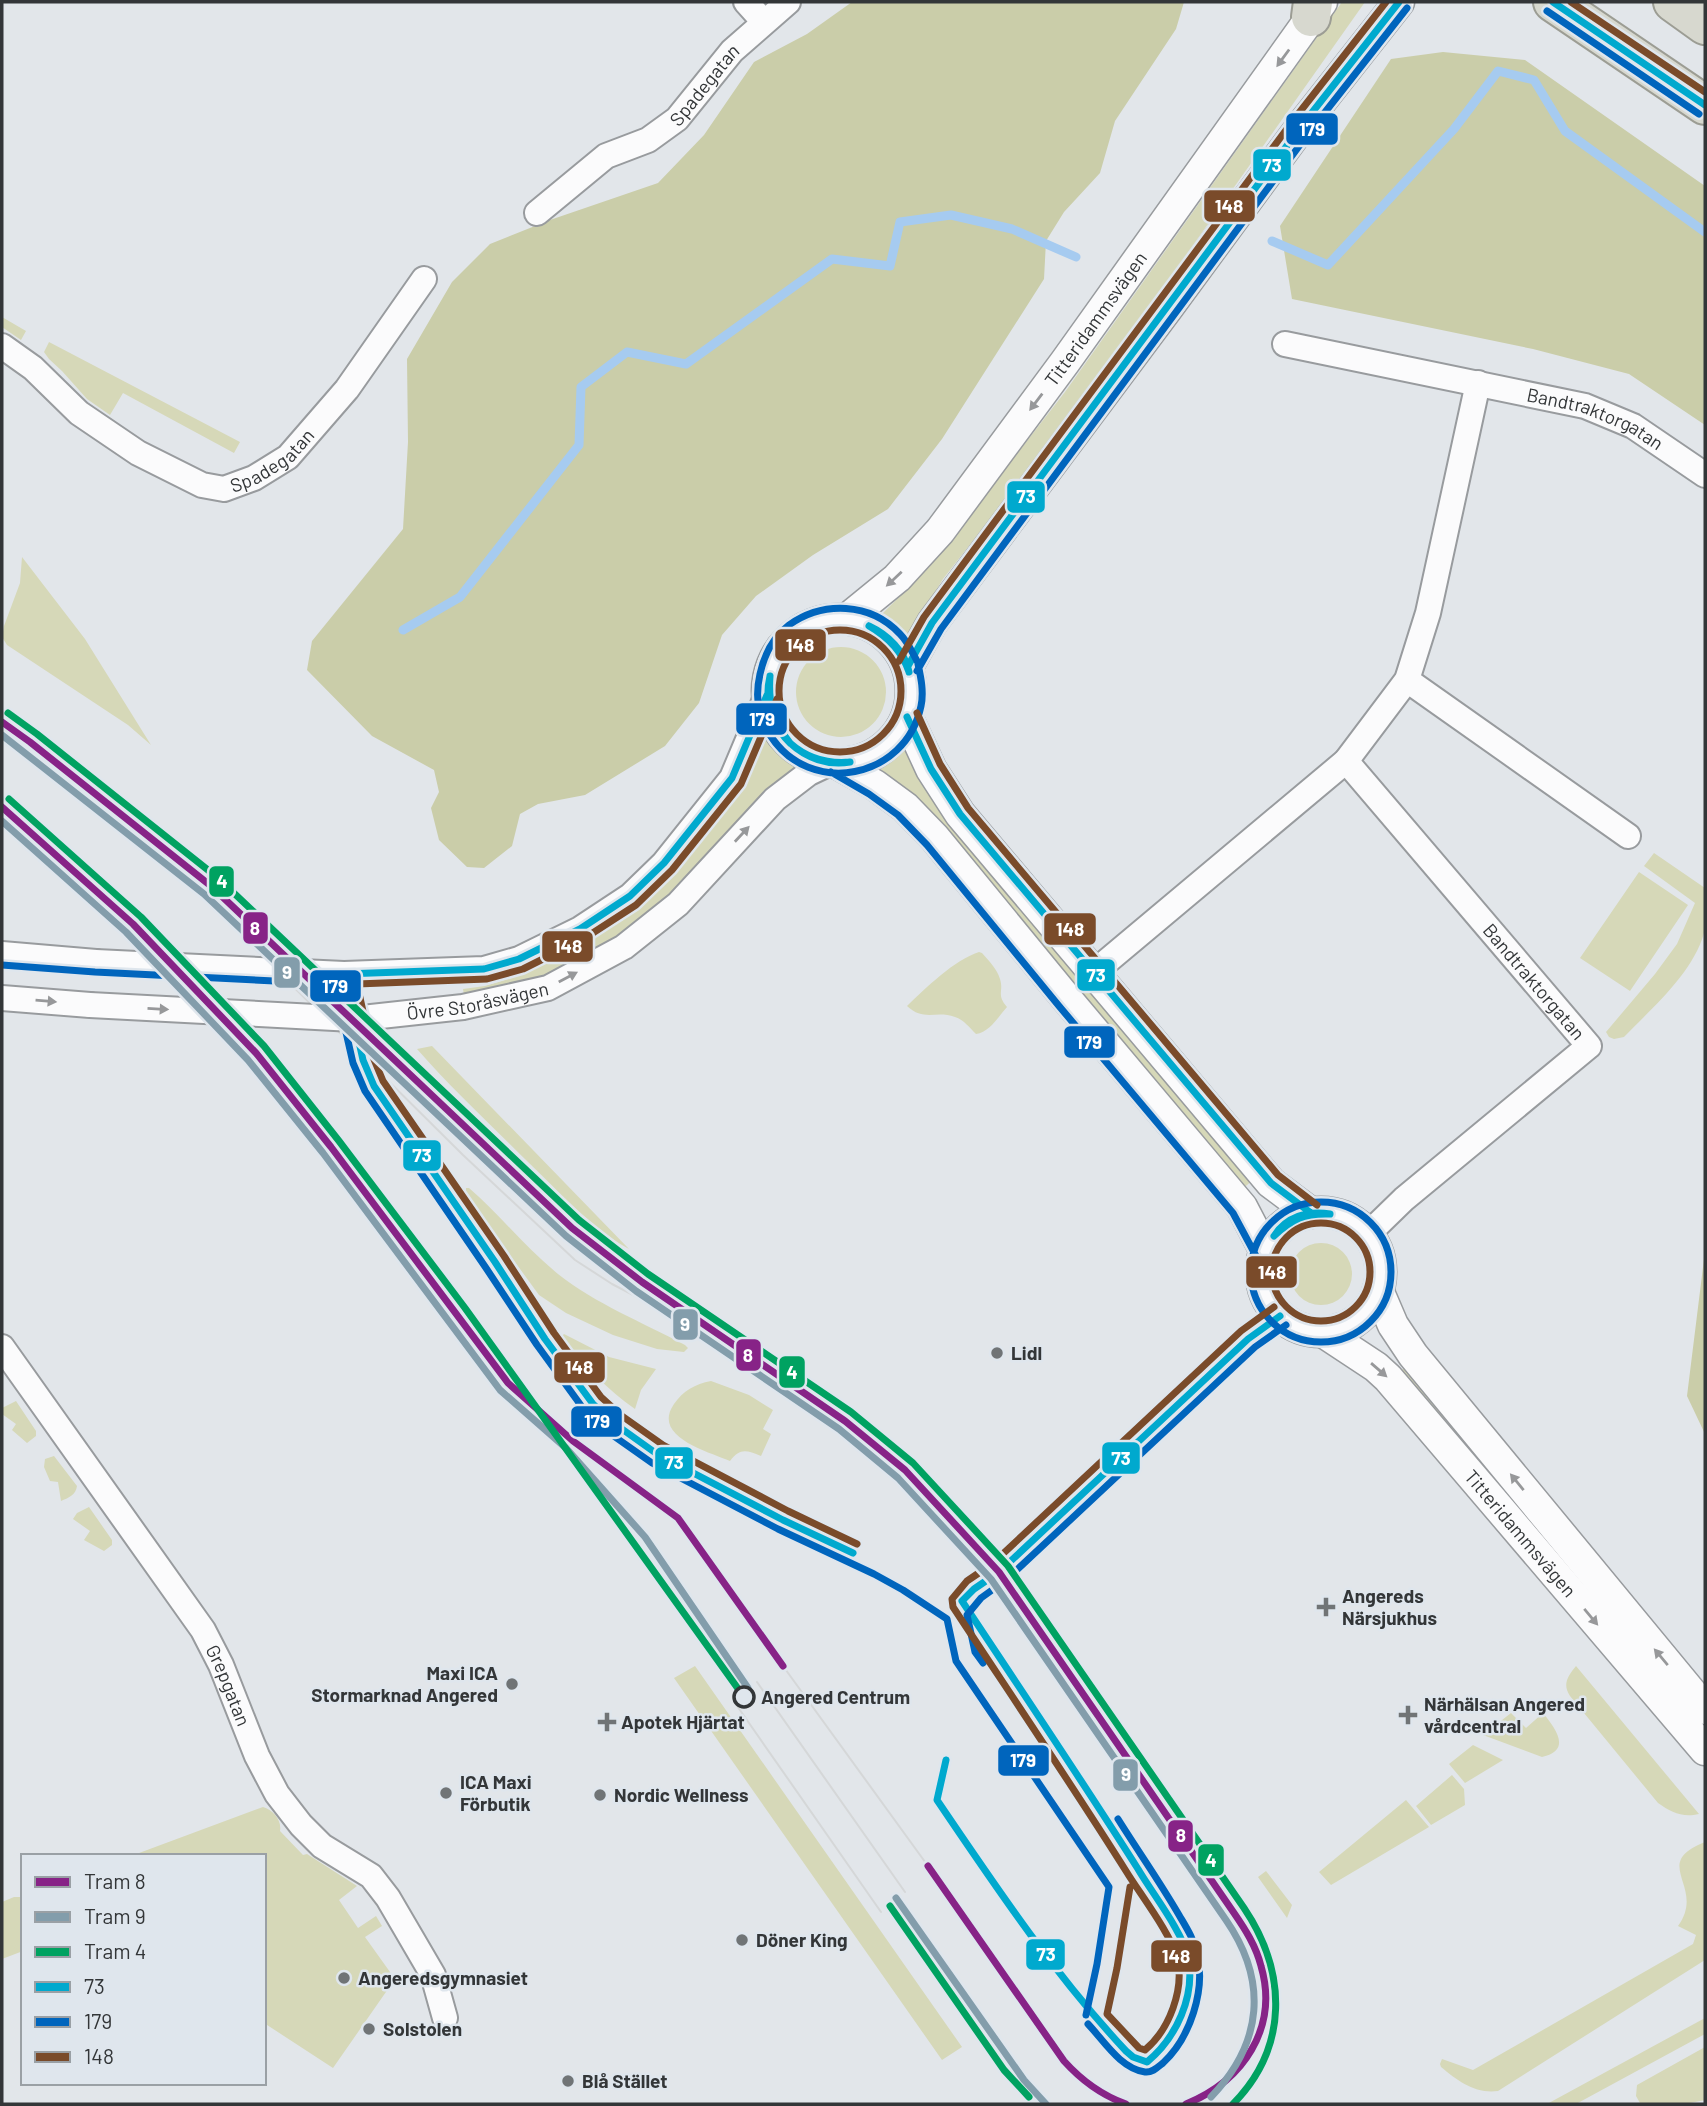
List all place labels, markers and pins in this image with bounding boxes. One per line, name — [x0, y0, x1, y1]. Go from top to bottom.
place label: Lidl — [1011, 1341, 1042, 1364]
marker: Lidl — [989, 1345, 1005, 1361]
place label: Angereds Närsjukhus — [1342, 1584, 1437, 1629]
marker: Angereds Närsjukhus — [1316, 1597, 1336, 1617]
place label: Maxi ICA Stormarknad Angered — [311, 1661, 498, 1706]
marker: Maxi ICA Stormarknad Angered — [504, 1676, 520, 1692]
place label: Angered Centrum — [761, 1685, 910, 1708]
marker: Angered Centrum — [733, 1686, 755, 1708]
place label: Närhälsan Angered vårdcentral — [1424, 1692, 1585, 1737]
marker: Närhälsan Angered vårdcentral — [1398, 1705, 1418, 1725]
place label: Apotek Hjärtat — [621, 1710, 745, 1733]
marker: Apotek Hjärtat — [599, 1714, 615, 1730]
place label: ICA Maxi Förbutik — [460, 1770, 531, 1815]
place label: Nordic Wellness — [614, 1783, 749, 1806]
marker: ICA Maxi Förbutik — [438, 1785, 454, 1801]
marker: Nordic Wellness — [592, 1787, 608, 1803]
place label: Döner King — [756, 1928, 848, 1951]
marker: Döner King — [734, 1932, 750, 1948]
place label: Angeredsgymnasiet — [358, 1966, 528, 1989]
marker: Angeredsgymnasiet — [336, 1970, 352, 1986]
place label: Solstolen — [383, 2017, 462, 2040]
marker: Solstolen — [361, 2021, 377, 2037]
place label: Blå Stället — [582, 2069, 667, 2092]
marker: Blå Stället — [560, 2073, 576, 2089]

